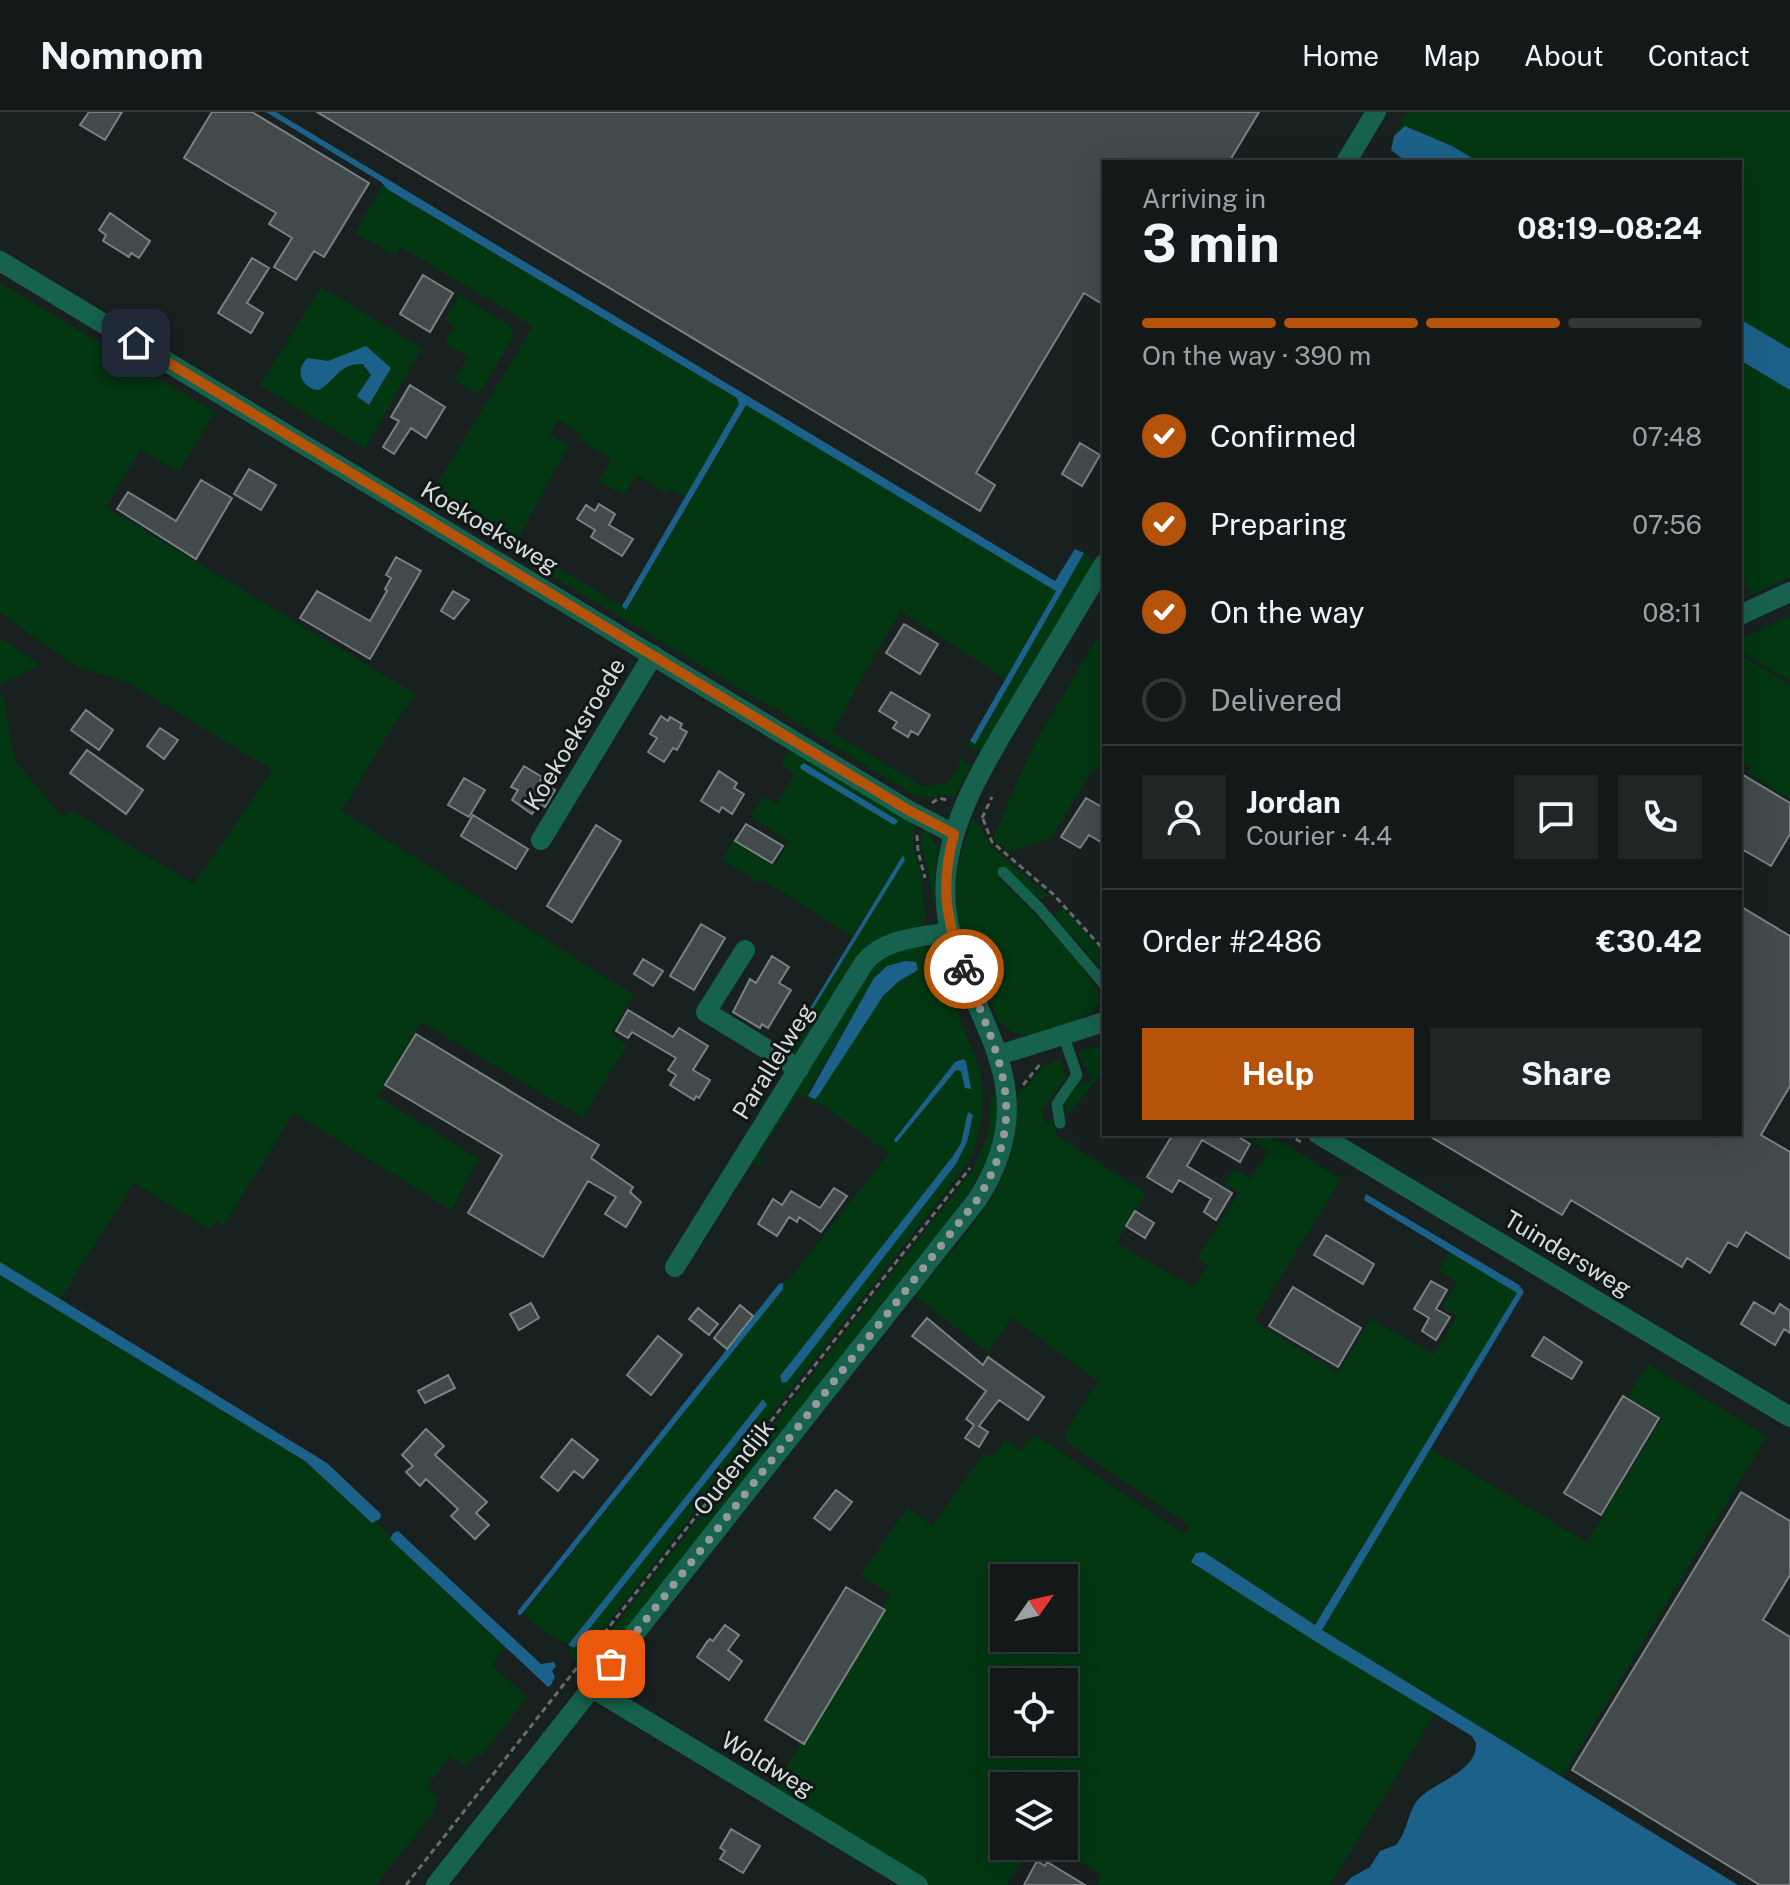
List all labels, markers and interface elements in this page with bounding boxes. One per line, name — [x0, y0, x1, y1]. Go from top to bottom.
text: Nomnom — [40, 33, 204, 78]
text: Home — [1302, 39, 1379, 72]
text: Map — [1423, 39, 1480, 72]
text: About — [1524, 39, 1604, 72]
text: Contact — [1648, 39, 1750, 72]
text: Arriving in — [1142, 183, 1266, 214]
text: 08:19–08:24 — [1517, 210, 1702, 246]
text: 3 min — [1142, 213, 1280, 274]
pin — [102, 309, 170, 377]
icon: home — [114, 321, 158, 365]
text: On the way · 390 m — [1142, 340, 1371, 371]
icon: check — [1142, 414, 1186, 458]
text: Confirmed — [1210, 418, 1356, 454]
text: 07:48 — [1632, 421, 1702, 452]
street label: Koekoeksweg — [416, 475, 564, 579]
icon: check — [1142, 502, 1186, 546]
text: Preparing — [1210, 506, 1347, 542]
text: 07:56 — [1632, 509, 1702, 540]
icon: check — [1142, 590, 1186, 634]
text: On the way — [1210, 594, 1364, 630]
text: 08:11 — [1642, 597, 1702, 628]
street label: Koekoeksroede — [518, 653, 630, 815]
text: Delivered — [1210, 682, 1342, 718]
button: person — [1142, 775, 1226, 859]
button: chat — [1514, 775, 1598, 859]
button: phone — [1618, 775, 1702, 859]
text: Jordan — [1246, 784, 1341, 820]
text: Courier · 4.4 — [1246, 820, 1392, 851]
text: Order #2486 — [1142, 923, 1322, 959]
text: €30.42 — [1597, 923, 1702, 959]
courier — [924, 929, 1004, 1009]
icon: bike — [942, 947, 986, 991]
street label: Parallelweg — [726, 998, 820, 1124]
button: Help — [1142, 1028, 1414, 1120]
button: Share — [1430, 1028, 1702, 1120]
street label: Tuindersweg — [1499, 1204, 1637, 1302]
street label: Oudendijk — [687, 1414, 779, 1520]
north arrow — [990, 1564, 1078, 1652]
map controls — [990, 1564, 1078, 1860]
pin — [577, 1630, 645, 1698]
icon: bag — [589, 1642, 633, 1686]
button: locate — [990, 1668, 1078, 1756]
street label: Woldweg — [717, 1725, 819, 1803]
button: layers — [990, 1772, 1078, 1860]

